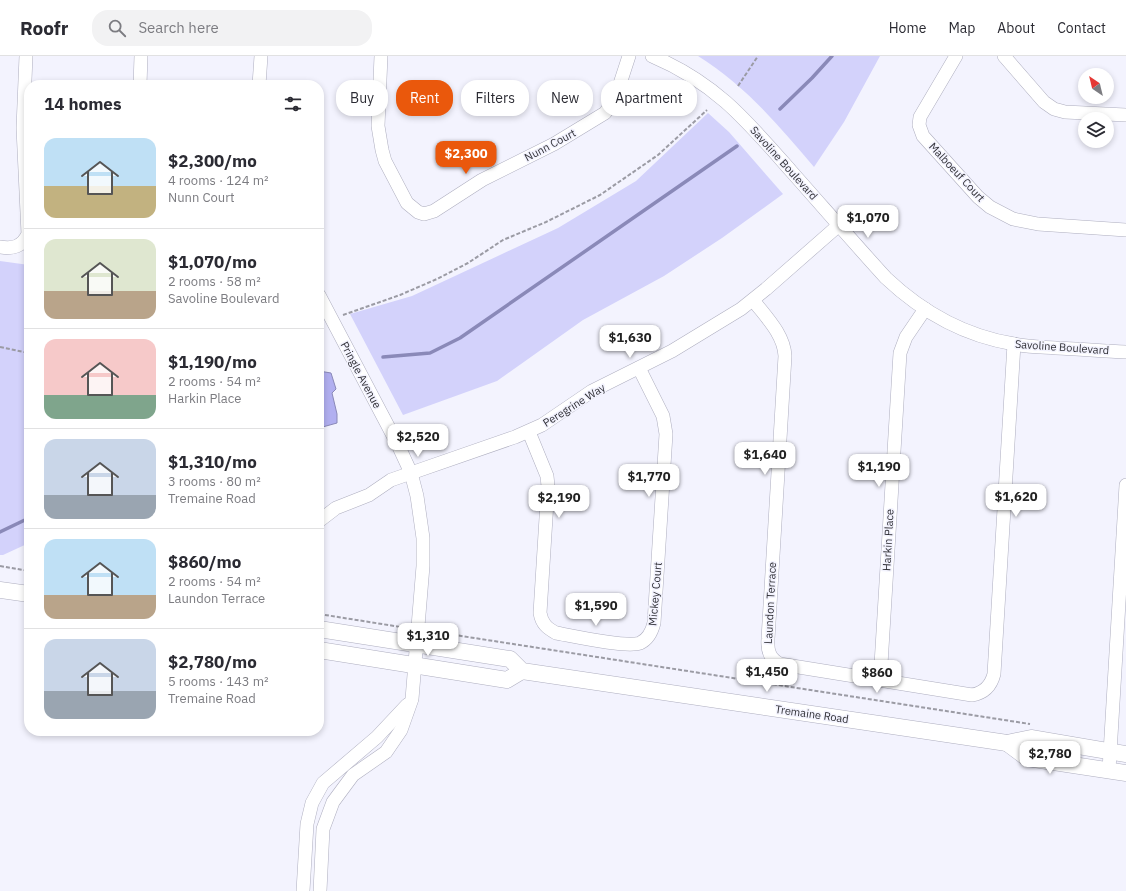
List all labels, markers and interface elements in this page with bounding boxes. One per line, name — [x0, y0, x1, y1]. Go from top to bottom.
search box — [92, 10, 372, 46]
text: Roofr — [20, 16, 68, 40]
icon: search — [106, 17, 128, 39]
text: Search here — [138, 18, 219, 37]
text: Home — [889, 19, 926, 37]
text: Map — [948, 19, 975, 37]
text: About — [997, 19, 1035, 37]
text: Contact — [1057, 19, 1106, 37]
north arrow — [1078, 68, 1114, 104]
map controls — [1078, 68, 1114, 148]
chip: Buy — [336, 80, 388, 116]
chip: Rent — [396, 80, 453, 116]
chip: Filters — [461, 80, 529, 116]
chip: New — [537, 80, 593, 116]
chip: Apartment — [601, 80, 697, 116]
text: 14 homes — [44, 93, 121, 115]
icon: filters — [282, 93, 304, 115]
button: layers — [1078, 112, 1114, 148]
street label: Savoline Boulevard — [747, 123, 821, 203]
street label: Nunn Court — [522, 126, 578, 164]
street label: Malboeuf Court — [926, 139, 988, 205]
pin: $2,300 — [433, 141, 499, 175]
text: $2,300 — [444, 145, 488, 162]
text: $2,300/mo — [168, 150, 257, 172]
icon: home — [76, 154, 124, 202]
text: 4 rooms · 124 m² — [168, 172, 269, 189]
text: Nunn Court — [168, 189, 235, 206]
pin: $1,070 — [835, 205, 901, 239]
text: $1,070 — [846, 209, 890, 226]
text: $1,070/mo — [168, 251, 257, 273]
icon: home — [76, 255, 124, 303]
text: 2 rooms · 58 m² — [168, 273, 261, 290]
text: Savoline Boulevard — [168, 290, 280, 307]
pin: $1,630 — [597, 325, 663, 359]
text: $1,630 — [608, 329, 652, 346]
street label: Savoline Boulevard — [1014, 337, 1110, 357]
street label: Pringle Avenue — [338, 339, 384, 411]
text: $1,190/mo — [168, 351, 257, 373]
icon: home — [76, 355, 124, 403]
text: 2 rooms · 54 m² — [168, 373, 261, 390]
street label: Peregrine Way — [540, 380, 608, 430]
text: Harkin Place — [168, 390, 241, 407]
pin: $2,520 — [385, 424, 451, 458]
text: $2,520 — [396, 428, 440, 445]
pin: $1,640 — [732, 442, 798, 476]
text: $1,640 — [743, 446, 787, 463]
text: $1,310/mo — [168, 451, 257, 473]
pin: $1,190 — [846, 454, 912, 488]
icon: home — [76, 455, 124, 503]
text: $1,190 — [857, 458, 901, 475]
pin: $1,770 — [616, 464, 682, 498]
text: $1,770 — [627, 468, 671, 485]
text: 3 rooms · 80 m² — [168, 473, 261, 490]
pin: $1,620 — [983, 484, 1049, 518]
pin: $2,190 — [526, 485, 592, 519]
text: $1,620 — [994, 488, 1038, 505]
text: $2,190 — [537, 489, 581, 506]
text: Tremaine Road — [168, 490, 256, 507]
street label: Harkin Place — [879, 509, 897, 571]
text: $860/mo — [168, 551, 241, 573]
icon: home — [76, 555, 124, 603]
street label: Mickey Court — [645, 561, 665, 627]
street label: Laundon Terrace — [761, 562, 779, 644]
text: 2 rooms · 54 m² — [168, 573, 261, 590]
text: Laundon Terrace — [168, 590, 265, 607]
pin: $1,590 — [563, 593, 629, 627]
text: $1,590 — [574, 597, 618, 614]
pin: $1,310 — [395, 623, 461, 657]
text: $1,310 — [406, 627, 450, 644]
text: $2,780/mo — [168, 651, 257, 673]
icon: home — [76, 655, 124, 703]
pin: $1,450 — [734, 659, 800, 693]
pin: $860 — [853, 660, 901, 694]
text: $1,450 — [745, 663, 789, 680]
text: $860 — [861, 664, 893, 681]
text: 5 rooms · 143 m² — [168, 673, 269, 690]
text: Tremaine Road — [168, 690, 256, 707]
street label: Tremaine Road — [774, 702, 850, 726]
pin: $2,780 — [1017, 741, 1083, 775]
text: $2,780 — [1028, 745, 1072, 762]

